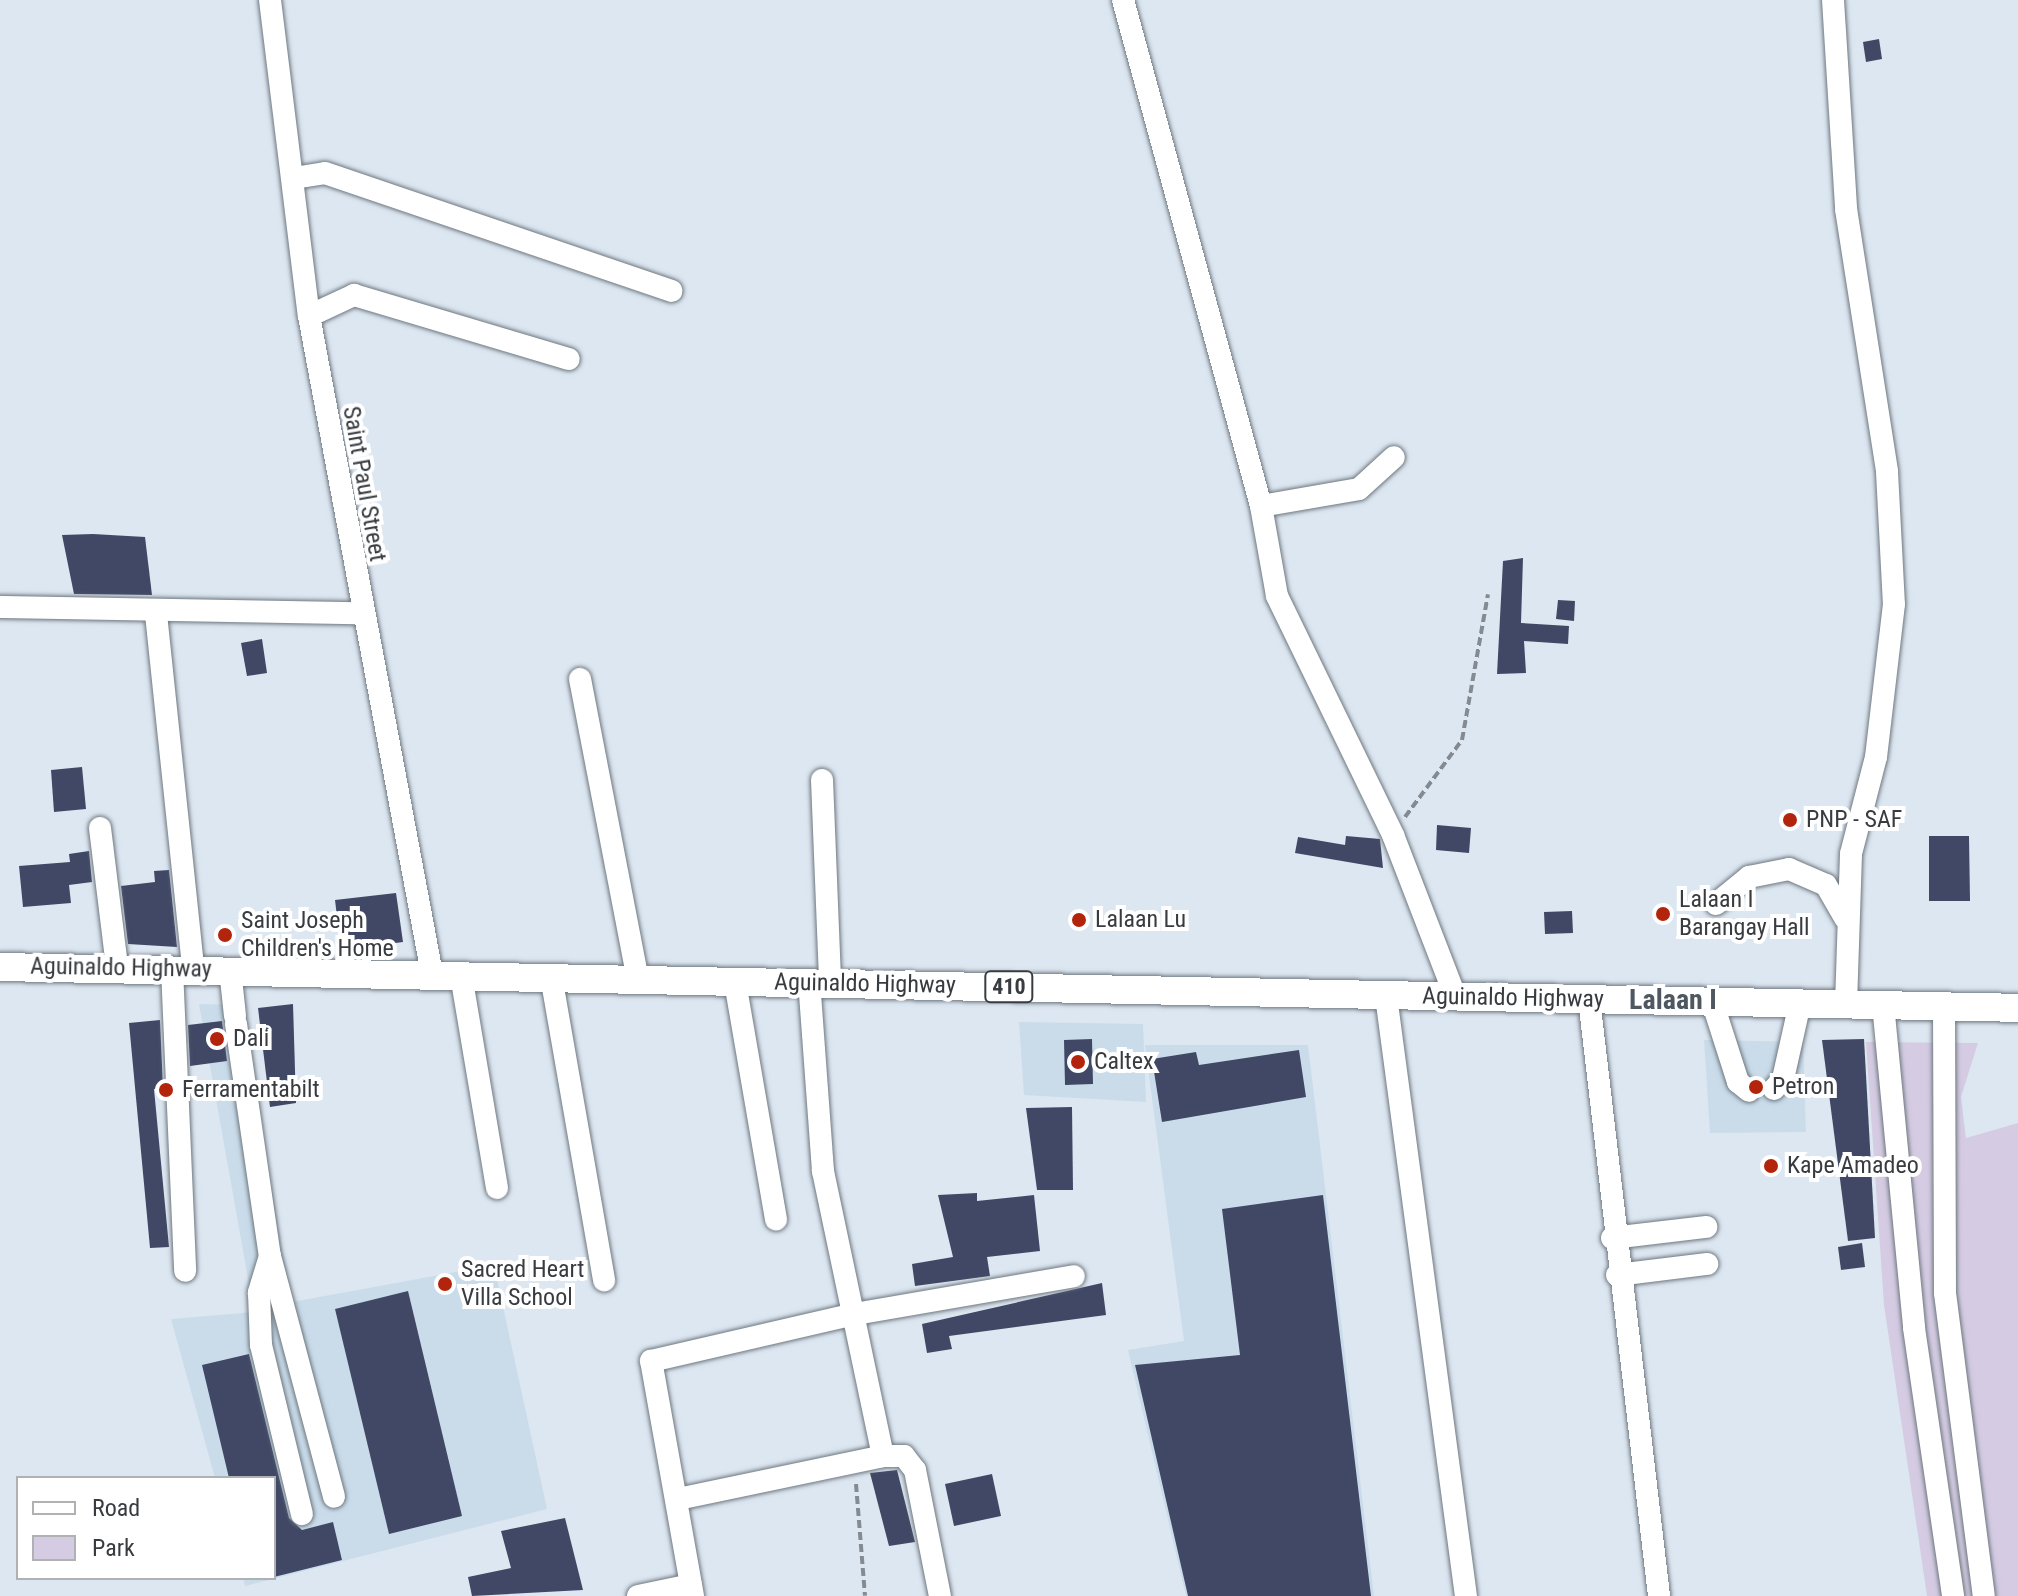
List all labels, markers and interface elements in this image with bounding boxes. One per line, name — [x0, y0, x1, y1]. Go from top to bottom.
street label: Saint Paul Street — [336, 404, 392, 564]
place label: PNP - SAF — [1806, 806, 1902, 834]
marker: PNP - SAF — [1781, 811, 1799, 829]
place label: Lalaan I Barangay Hall — [1679, 886, 1810, 942]
marker: Lalaan I Barangay Hall — [1654, 905, 1672, 923]
place label: Lalaan Lu — [1095, 906, 1186, 934]
place label: Saint Joseph Children's Home — [241, 907, 394, 963]
marker: Lalaan Lu — [1070, 911, 1088, 929]
marker: Saint Joseph Children's Home — [216, 926, 234, 944]
street label: Aguinaldo Highway — [30, 952, 212, 984]
street label: Aguinaldo Highway — [774, 968, 956, 1000]
road number: 410 — [983, 969, 1035, 1005]
street label: Aguinaldo Highway — [1422, 982, 1604, 1014]
district label: Lalaan I — [1629, 983, 1717, 1017]
place label: Dali — [233, 1025, 269, 1053]
marker: Dali — [208, 1030, 226, 1048]
place label: Caltex — [1094, 1048, 1153, 1076]
marker: Caltex — [1069, 1053, 1087, 1071]
place label: Petron — [1772, 1073, 1834, 1101]
place label: Ferramentabilt — [182, 1076, 320, 1104]
marker: Petron — [1747, 1078, 1765, 1096]
marker: Ferramentabilt — [157, 1081, 175, 1099]
place label: Kape Amadeo — [1787, 1152, 1919, 1180]
marker: Kape Amadeo — [1762, 1157, 1780, 1175]
place label: Sacred Heart Villa School — [461, 1256, 584, 1312]
marker: Sacred Heart Villa School — [436, 1275, 454, 1293]
legend — [16, 1476, 276, 1580]
text: Road — [92, 1494, 140, 1522]
text: Park — [92, 1534, 135, 1562]

